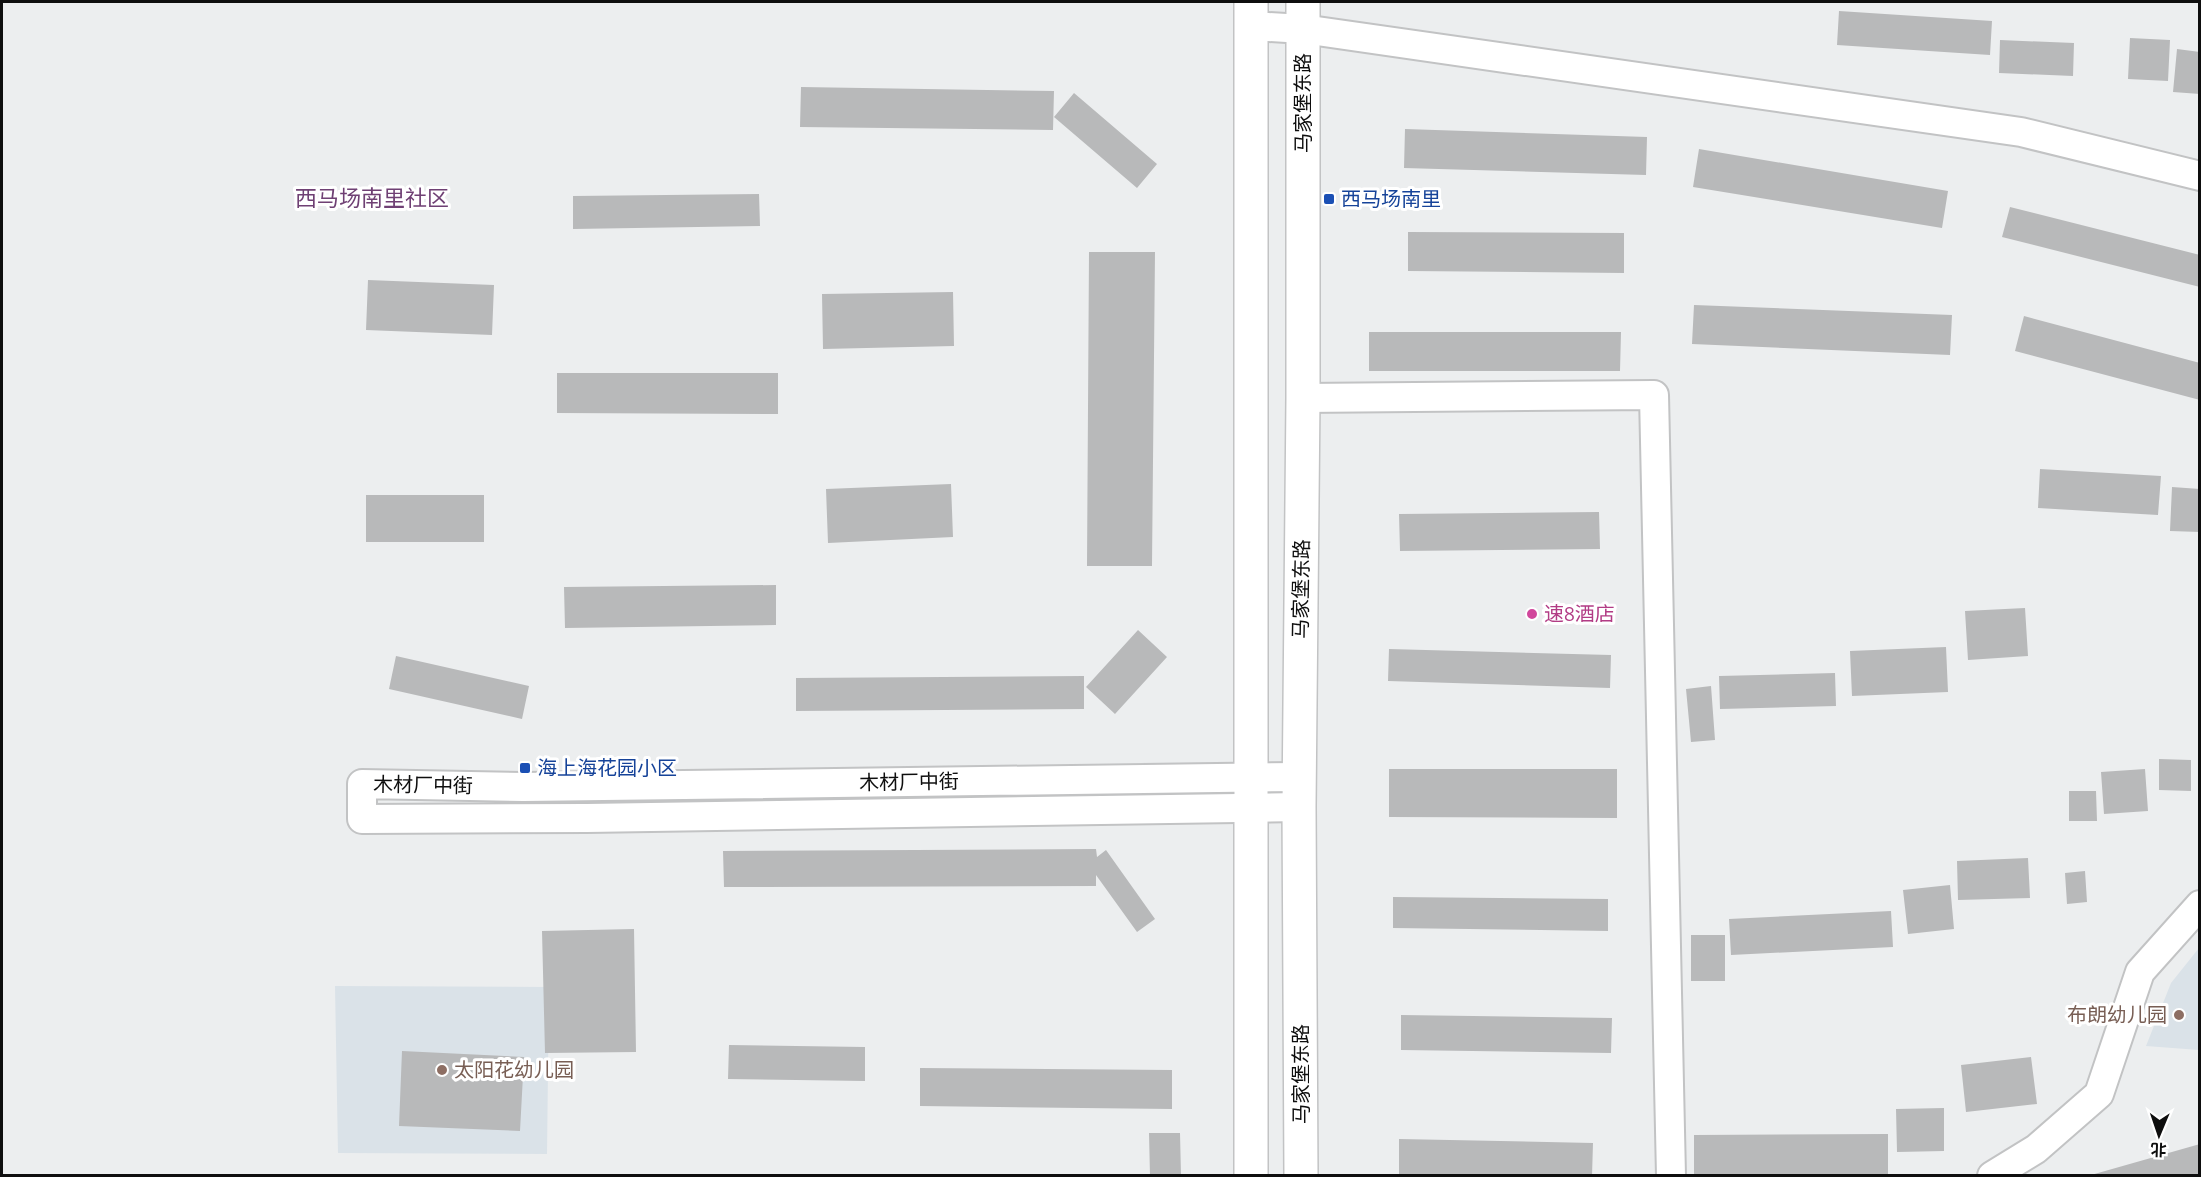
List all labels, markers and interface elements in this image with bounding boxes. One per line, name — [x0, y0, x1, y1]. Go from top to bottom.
street label: 马家堡东路 — [1291, 53, 1315, 153]
district label: 西马场南里社区 — [295, 185, 449, 212]
place label: 西马场南里 — [1341, 187, 1441, 211]
marker: 西马场南里 — [1322, 192, 1336, 206]
street label: 马家堡东路 — [1288, 539, 1314, 639]
place label: 速8酒店 — [1544, 602, 1615, 626]
marker: 速8酒店 — [1525, 607, 1539, 621]
place label: 海上海花园小区 — [537, 756, 677, 780]
marker: 海上海花园小区 — [518, 761, 532, 775]
street label: 木材厂中街 — [859, 769, 959, 795]
street label: 木材厂中街 — [373, 772, 473, 798]
place label: 布朗幼儿园 — [2067, 1003, 2167, 1027]
marker: 布朗幼儿园 — [2172, 1008, 2186, 1022]
street label: 马家堡东路 — [1289, 1024, 1313, 1124]
place label: 太阳花幼儿园 — [454, 1058, 574, 1082]
marker: 太阳花幼儿园 — [435, 1063, 449, 1077]
north arrow — [2129, 1105, 2189, 1165]
text: 北 — [2150, 1140, 2167, 1159]

